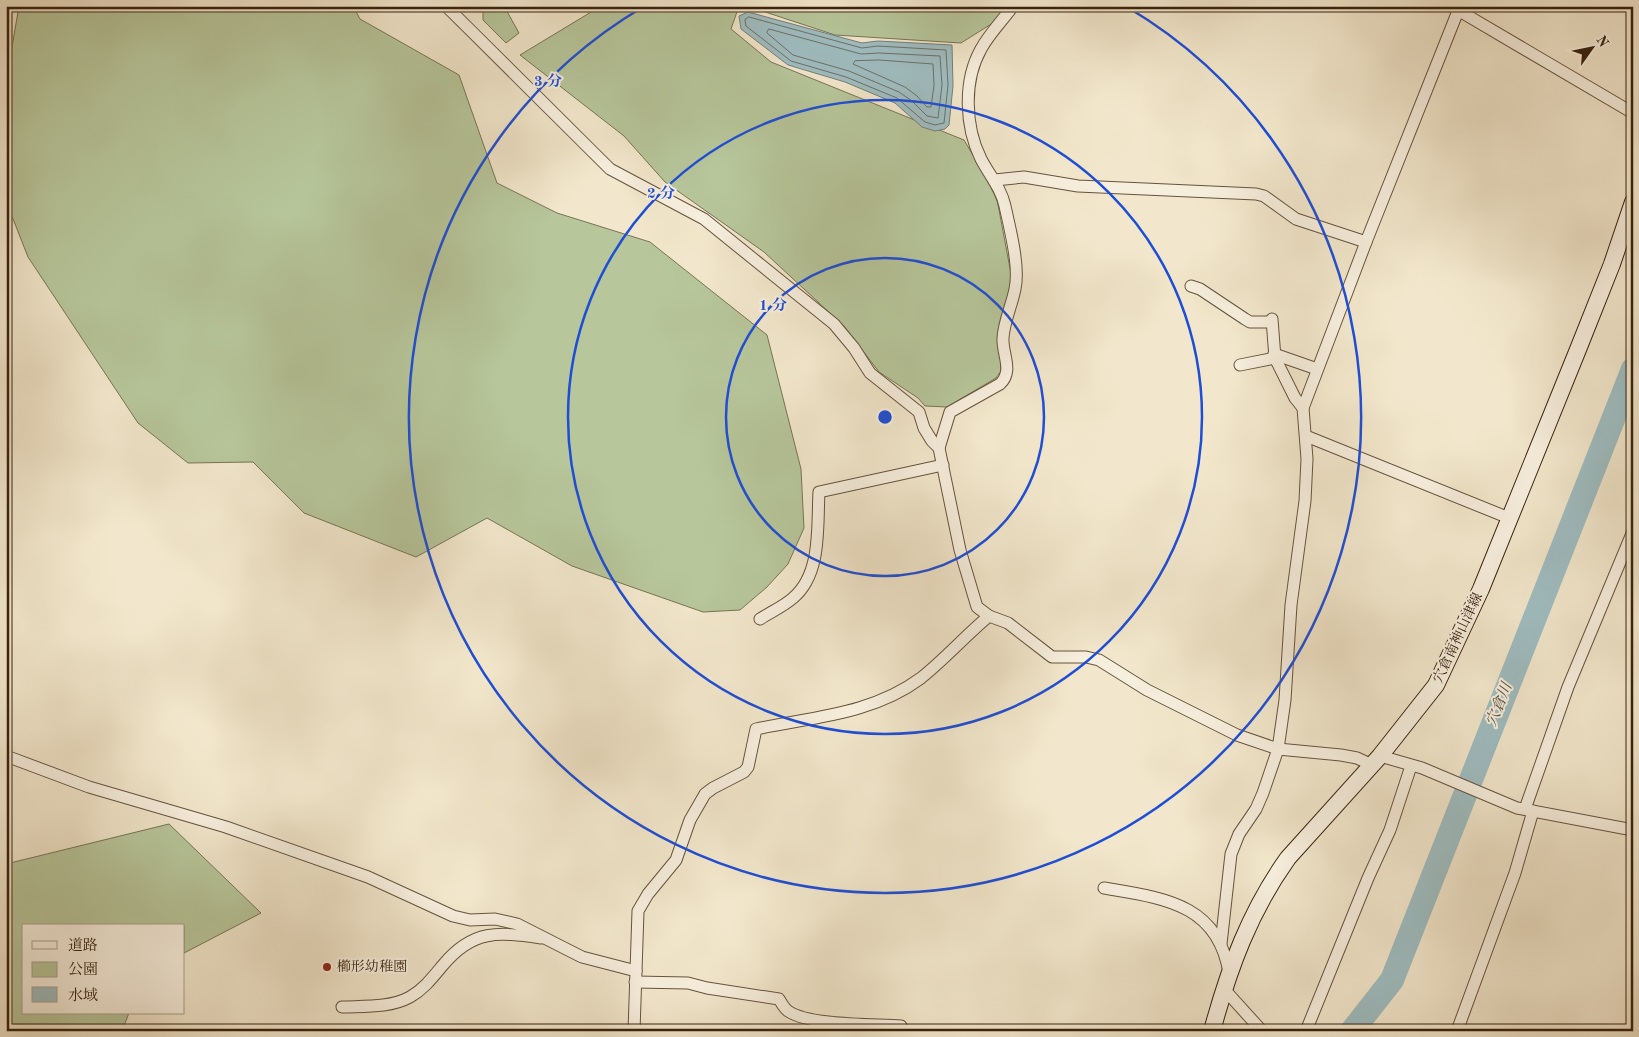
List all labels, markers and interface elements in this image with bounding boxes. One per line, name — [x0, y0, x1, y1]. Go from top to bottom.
north arrow — [1566, 22, 1616, 72]
text: N — [1593, 33, 1611, 50]
text: 3 分 — [534, 73, 562, 90]
text: 2 分 — [647, 185, 675, 202]
text: 1 分 — [759, 297, 787, 314]
centre of rings — [876, 408, 894, 426]
street label: 穴倉南神山津線 — [1430, 590, 1485, 685]
water label: 穴倉川 — [1483, 679, 1516, 729]
legend — [22, 924, 185, 1014]
text: 道路 — [68, 937, 98, 954]
place label: 櫛形幼稚園 — [337, 959, 407, 974]
text: 公園 — [68, 961, 98, 978]
marker: 櫛形幼稚園 — [321, 961, 333, 973]
text: 水域 — [68, 987, 98, 1004]

